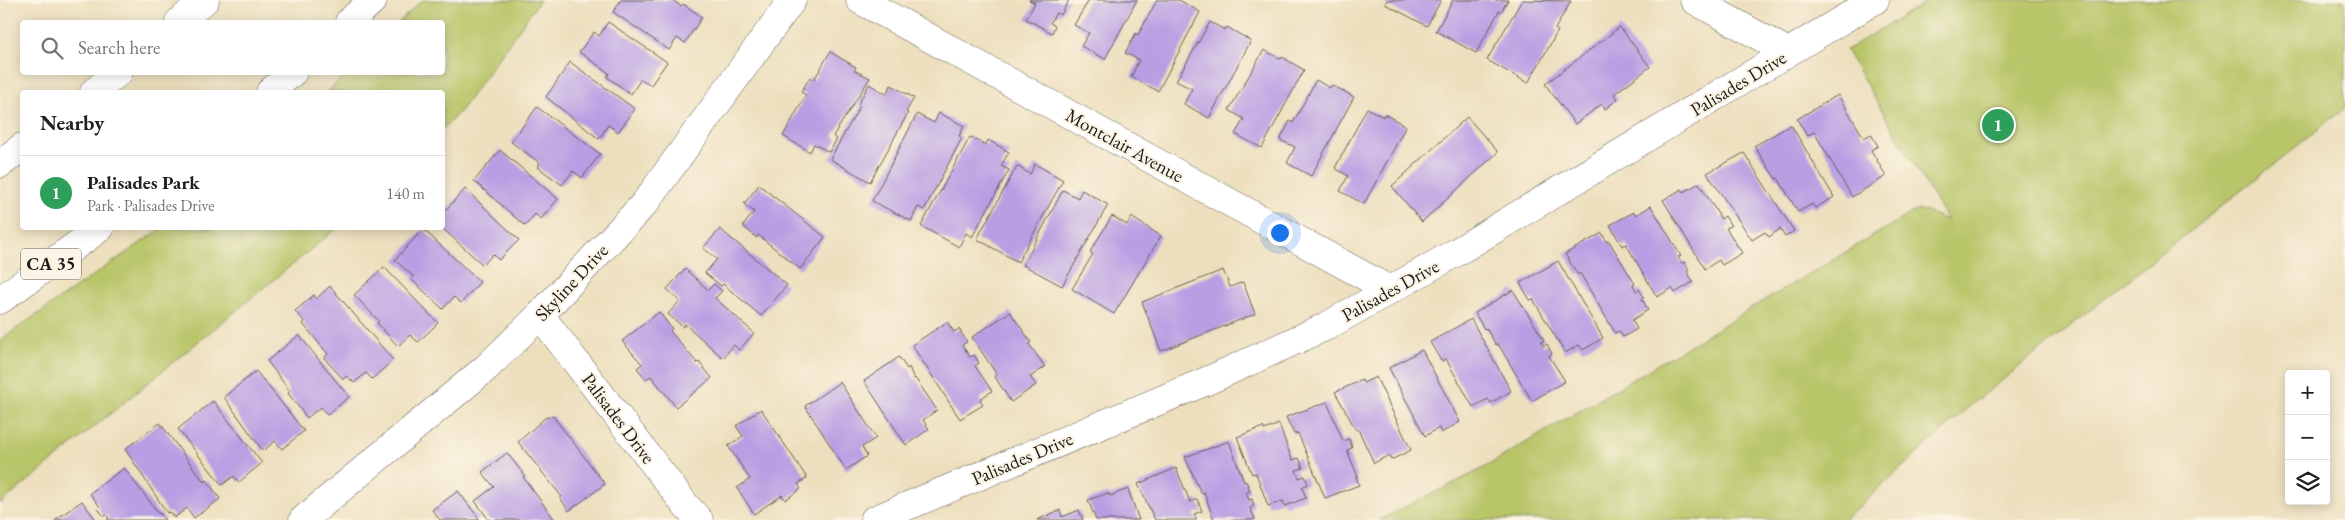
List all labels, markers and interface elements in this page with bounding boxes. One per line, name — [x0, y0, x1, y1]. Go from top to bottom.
search box — [20, 20, 445, 75]
icon: search — [38, 34, 66, 62]
text: Search here — [78, 35, 160, 60]
street label: Palisades Drive — [1686, 45, 1791, 122]
street label: Montclair Avenue — [1061, 103, 1188, 188]
pin: 1 — [1982, 106, 2014, 144]
text: Nearby — [40, 109, 104, 136]
text: Palisades Park — [87, 170, 200, 195]
text: 1 — [52, 183, 60, 204]
text: 140 m — [386, 183, 425, 204]
text: Park · Palisades Drive — [87, 195, 214, 216]
your location — [1267, 220, 1293, 246]
street label: Skyline Drive — [529, 238, 614, 326]
road number: CA 35 — [21, 248, 81, 280]
street label: Palisades Drive — [1337, 253, 1443, 327]
street label: Palisades Drive — [576, 368, 661, 469]
map controls — [2285, 370, 2330, 505]
button: + — [2285, 370, 2330, 415]
button: − — [2285, 415, 2330, 460]
street label: Palisades Drive — [968, 426, 1077, 491]
button: layers — [2285, 460, 2330, 505]

